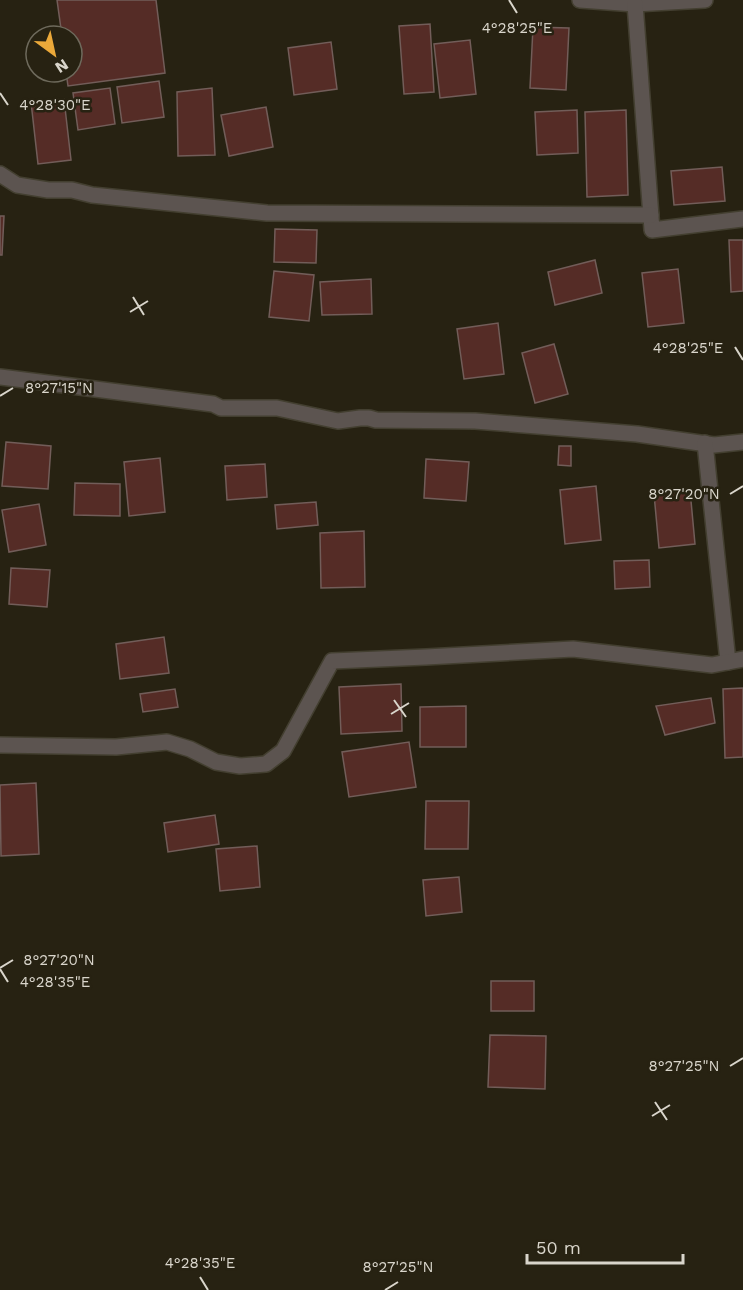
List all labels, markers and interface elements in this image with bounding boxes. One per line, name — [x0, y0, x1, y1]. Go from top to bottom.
text: 4°28'25"E — [482, 19, 552, 37]
north arrow — [24, 24, 84, 84]
text: N — [52, 55, 72, 77]
text: 4°28'30"E — [19, 96, 91, 114]
text: 4°28'25"E — [653, 339, 723, 357]
text: 8°27'15"N — [25, 379, 93, 397]
text: 8°27'20"N — [648, 485, 720, 503]
text: 8°27'20"N — [23, 951, 95, 969]
text: 4°28'35"E — [20, 973, 90, 991]
text: 8°27'25"N — [648, 1057, 720, 1075]
scale bar — [527, 1227, 683, 1265]
text: 50 m — [536, 1237, 581, 1258]
text: 4°28'35"E — [165, 1254, 235, 1272]
text: 8°27'25"N — [362, 1258, 434, 1276]

